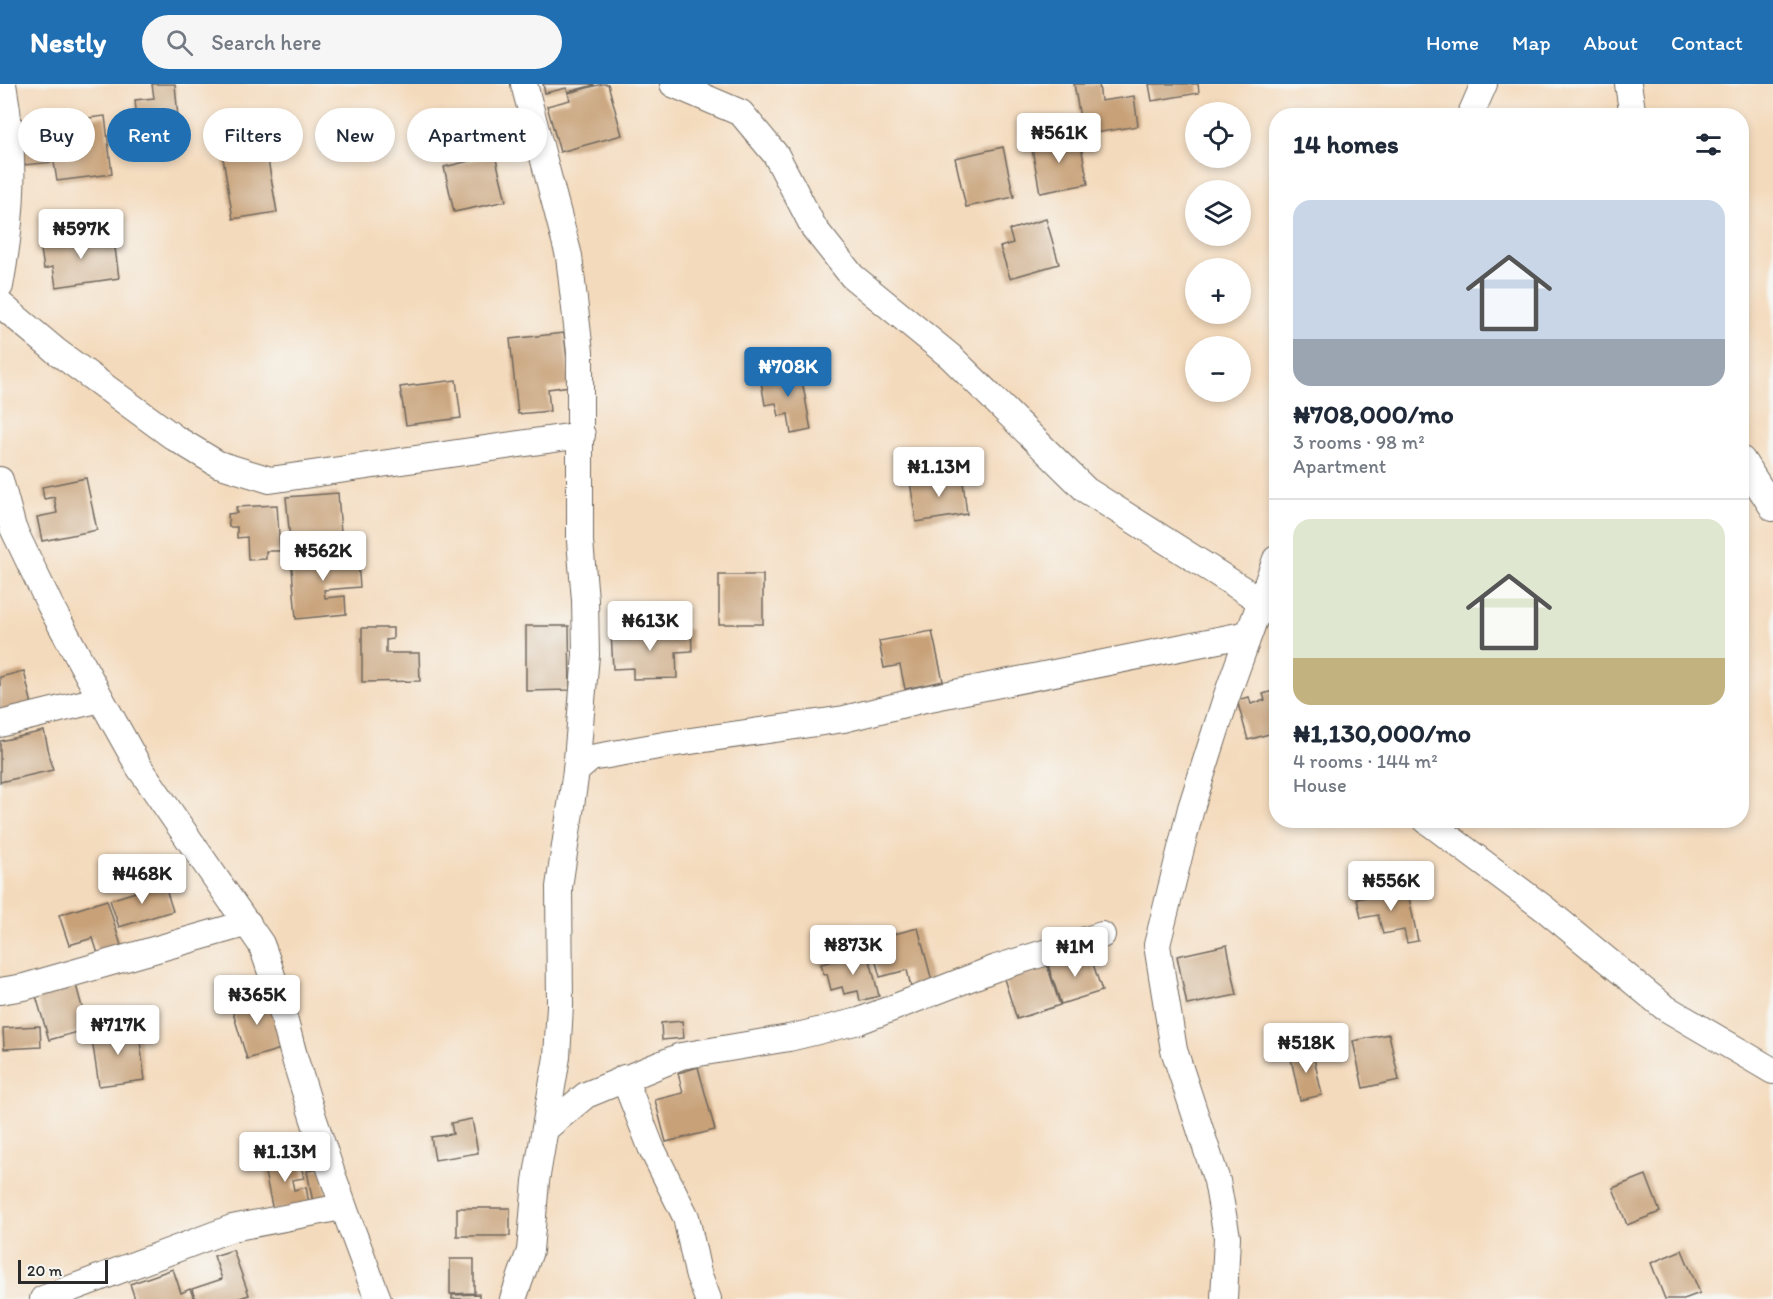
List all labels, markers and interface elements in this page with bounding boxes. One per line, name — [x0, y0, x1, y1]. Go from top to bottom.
search box — [142, 15, 562, 69]
text: Nestly — [30, 25, 106, 59]
icon: search — [163, 26, 196, 59]
text: Search here — [211, 29, 322, 56]
text: Home — [1426, 30, 1479, 55]
text: Map — [1512, 30, 1551, 55]
text: About — [1584, 30, 1638, 55]
text: Contact — [1671, 30, 1743, 55]
map controls — [1185, 102, 1251, 402]
button: locate — [1185, 102, 1251, 168]
chip: Buy — [18, 108, 95, 162]
chip: Rent — [107, 108, 191, 162]
chip: Filters — [203, 108, 303, 162]
chip: New — [315, 108, 395, 162]
chip: Apartment — [407, 108, 547, 162]
pin: ₦561K — [1017, 113, 1101, 164]
text: ₦561K — [1031, 120, 1087, 144]
text: 14 homes — [1293, 128, 1399, 160]
icon: filters — [1692, 128, 1725, 161]
button: layers — [1185, 180, 1251, 246]
pin: ₦597K — [39, 209, 123, 260]
text: ₦597K — [53, 216, 110, 240]
icon: home — [1455, 239, 1563, 347]
button: + — [1185, 258, 1251, 324]
button: − — [1185, 336, 1251, 402]
pin: ₦708K — [746, 347, 830, 398]
text: ₦708K — [758, 354, 818, 378]
text: ₦708,000/mo — [1293, 398, 1454, 430]
text: 3 rooms · 98 m² — [1293, 430, 1425, 454]
pin: ₦1.13M — [890, 447, 988, 498]
text: ₦1.13M — [907, 454, 971, 478]
text: Apartment — [1293, 454, 1386, 478]
pin: ₦562K — [281, 531, 365, 582]
text: ₦562K — [294, 538, 352, 562]
icon: home — [1455, 558, 1563, 666]
pin: ₦613K — [608, 601, 692, 652]
text: ₦613K — [622, 608, 678, 632]
text: ₦1,130,000/mo — [1293, 717, 1471, 749]
text: 4 rooms · 144 m² — [1293, 749, 1438, 773]
text: House — [1293, 773, 1347, 797]
pin: ₦468K — [100, 854, 184, 905]
text: ₦468K — [112, 861, 172, 885]
pin: ₦556K — [1349, 861, 1433, 912]
text: ₦556K — [1362, 868, 1420, 892]
pin: ₦873K — [811, 925, 895, 976]
pin: ₦1M — [1046, 927, 1104, 978]
text: ₦873K — [824, 932, 882, 956]
text: ₦1M — [1056, 934, 1094, 958]
pin: ₦365K — [215, 975, 299, 1026]
text: ₦365K — [228, 982, 286, 1006]
pin: ₦717K — [76, 1005, 160, 1056]
text: ₦717K — [90, 1012, 146, 1036]
pin: ₦518K — [1264, 1023, 1348, 1074]
text: ₦518K — [1278, 1030, 1334, 1054]
pin: ₦1.13M — [236, 1132, 334, 1183]
text: ₦1.13M — [253, 1139, 317, 1163]
scale bar — [18, 1257, 108, 1284]
text: 20 m — [27, 1261, 62, 1280]

